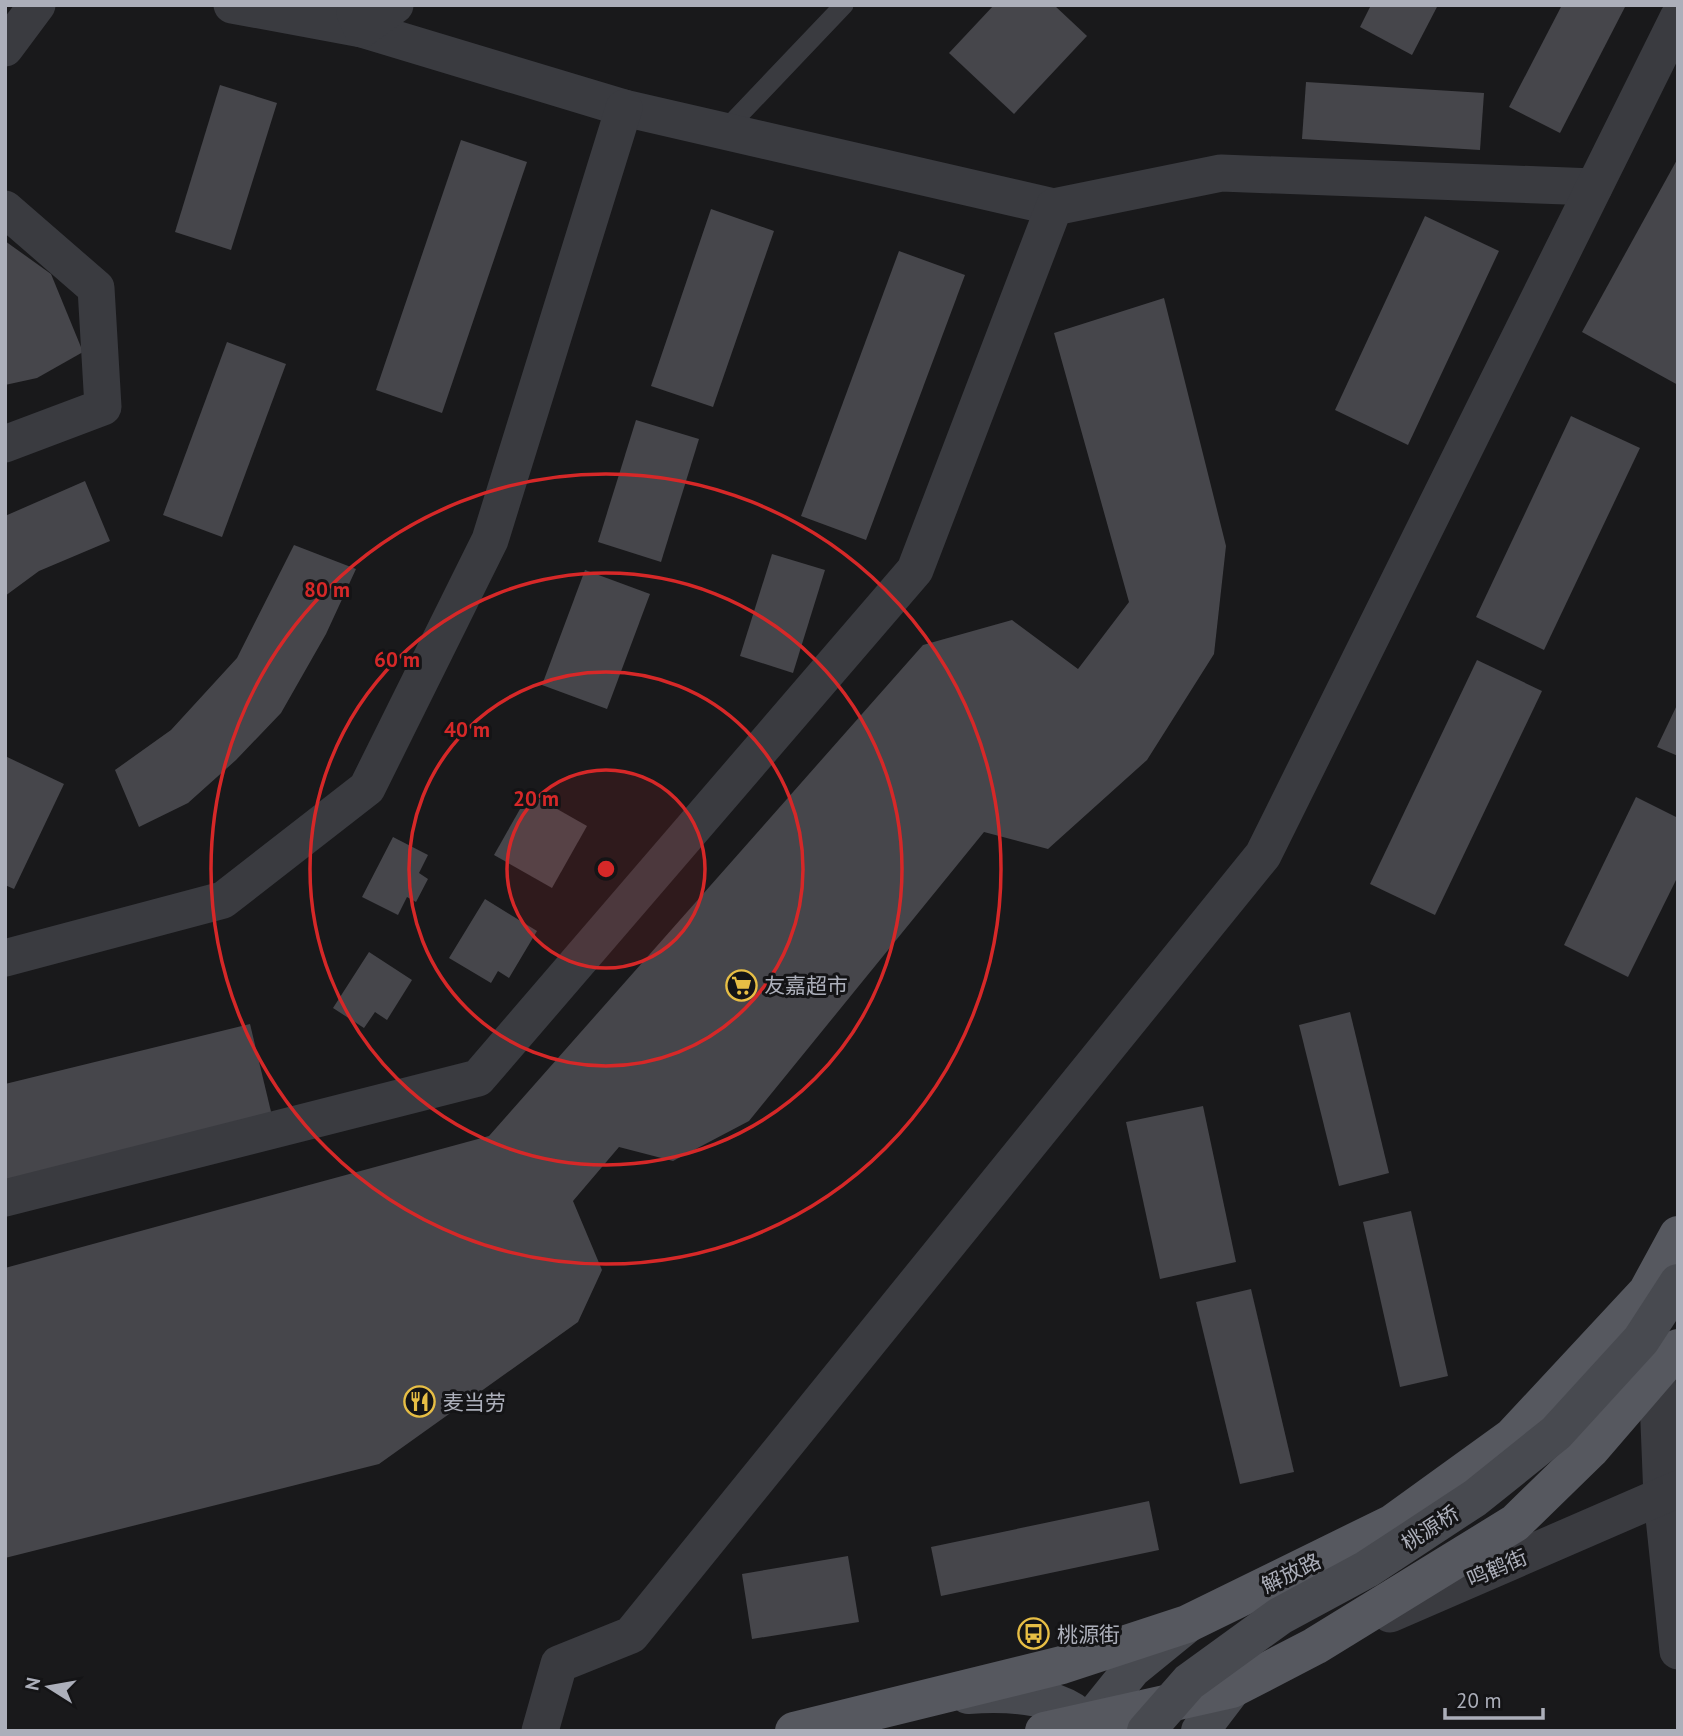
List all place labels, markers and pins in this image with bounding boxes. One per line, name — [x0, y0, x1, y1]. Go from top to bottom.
centre of rings — [594, 857, 618, 881]
supermarket icon: 友嘉超市 — [724, 968, 758, 1002]
place label: 友嘉超市 — [764, 972, 848, 999]
restaurant icon: 麦当劳 — [403, 1385, 437, 1419]
place label: 麦当劳 — [443, 1389, 506, 1416]
bus stop icon: 桃源街 — [1017, 1617, 1051, 1651]
place label: 桃源街 — [1057, 1621, 1120, 1648]

